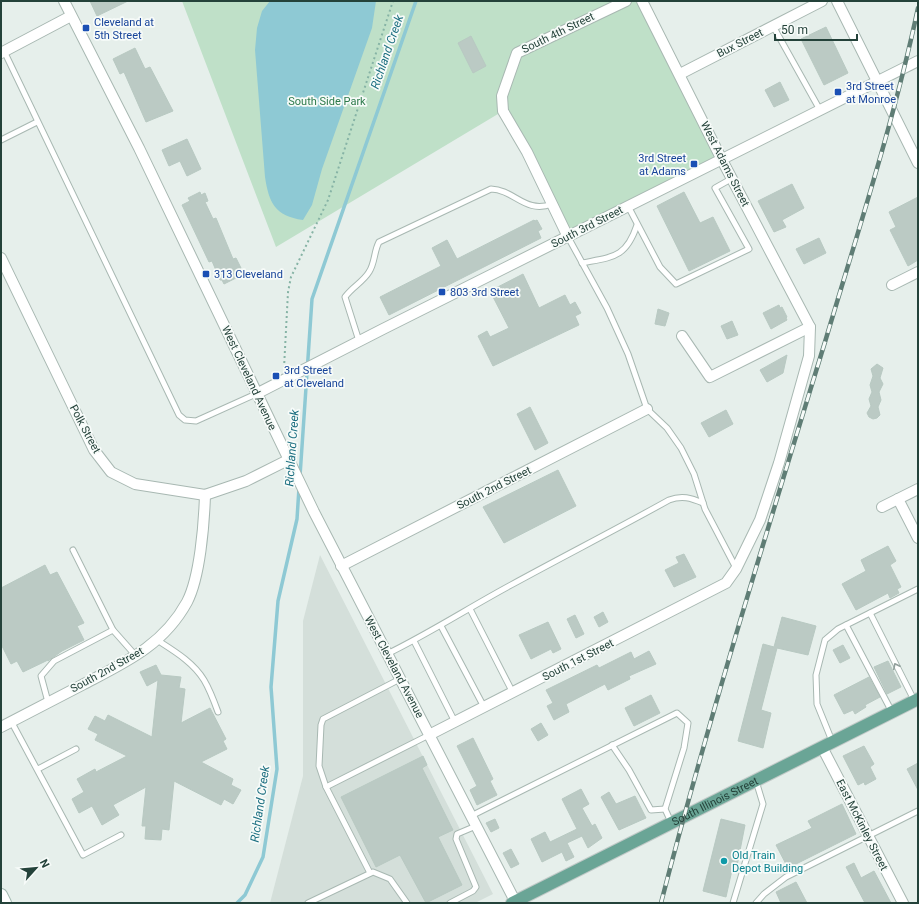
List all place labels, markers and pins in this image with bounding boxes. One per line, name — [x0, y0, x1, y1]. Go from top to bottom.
place label: Cleveland at 5th Street — [94, 16, 154, 42]
marker: Cleveland at 5th Street — [81, 23, 91, 33]
place label: 3rd Street at Monroe — [846, 80, 896, 106]
marker: 3rd Street at Monroe — [833, 87, 843, 97]
place label: 3rd Street at Adams — [638, 152, 686, 178]
marker: 3rd Street at Adams — [689, 159, 699, 169]
place label: 313 Cleveland — [214, 268, 283, 281]
marker: 313 Cleveland — [201, 269, 211, 279]
place label: 803 3rd Street — [450, 286, 519, 299]
marker: 803 3rd Street — [437, 287, 447, 297]
place label: 3rd Street at Cleveland — [284, 364, 344, 390]
marker: 3rd Street at Cleveland — [271, 371, 281, 381]
place label: Old Train Depot Building — [732, 849, 803, 875]
marker: Old Train Depot Building — [719, 856, 729, 866]

